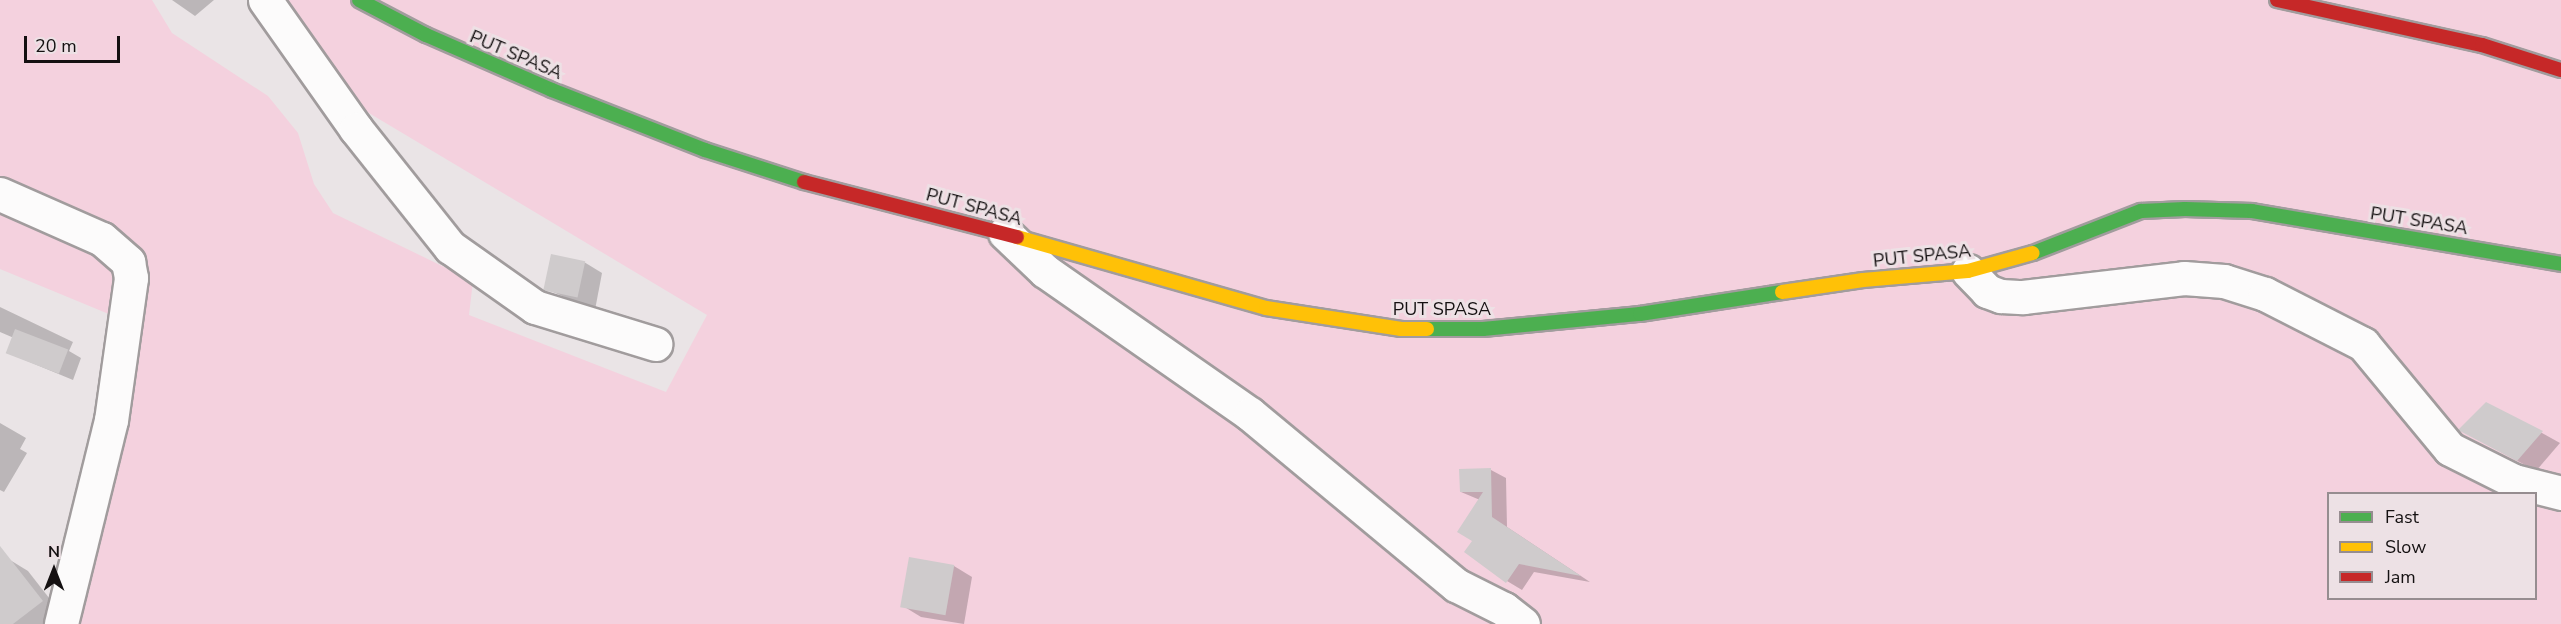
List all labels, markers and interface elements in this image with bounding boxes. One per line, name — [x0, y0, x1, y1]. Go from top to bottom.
scale bar — [27, 24, 123, 62]
street label: PUT SPASA — [467, 26, 565, 84]
text: 20 m — [35, 34, 77, 58]
street label: PUT SPASA — [924, 184, 1024, 230]
street label: PUT SPASA — [2369, 203, 2469, 239]
street label: PUT SPASA — [1872, 240, 1972, 272]
street label: PUT SPASA — [1393, 298, 1491, 320]
legend — [2327, 492, 2537, 600]
text: Fast — [2385, 505, 2419, 529]
text: Slow — [2385, 535, 2426, 559]
north arrow — [24, 540, 84, 600]
text: N — [48, 541, 60, 563]
text: Jam — [2385, 565, 2416, 589]

